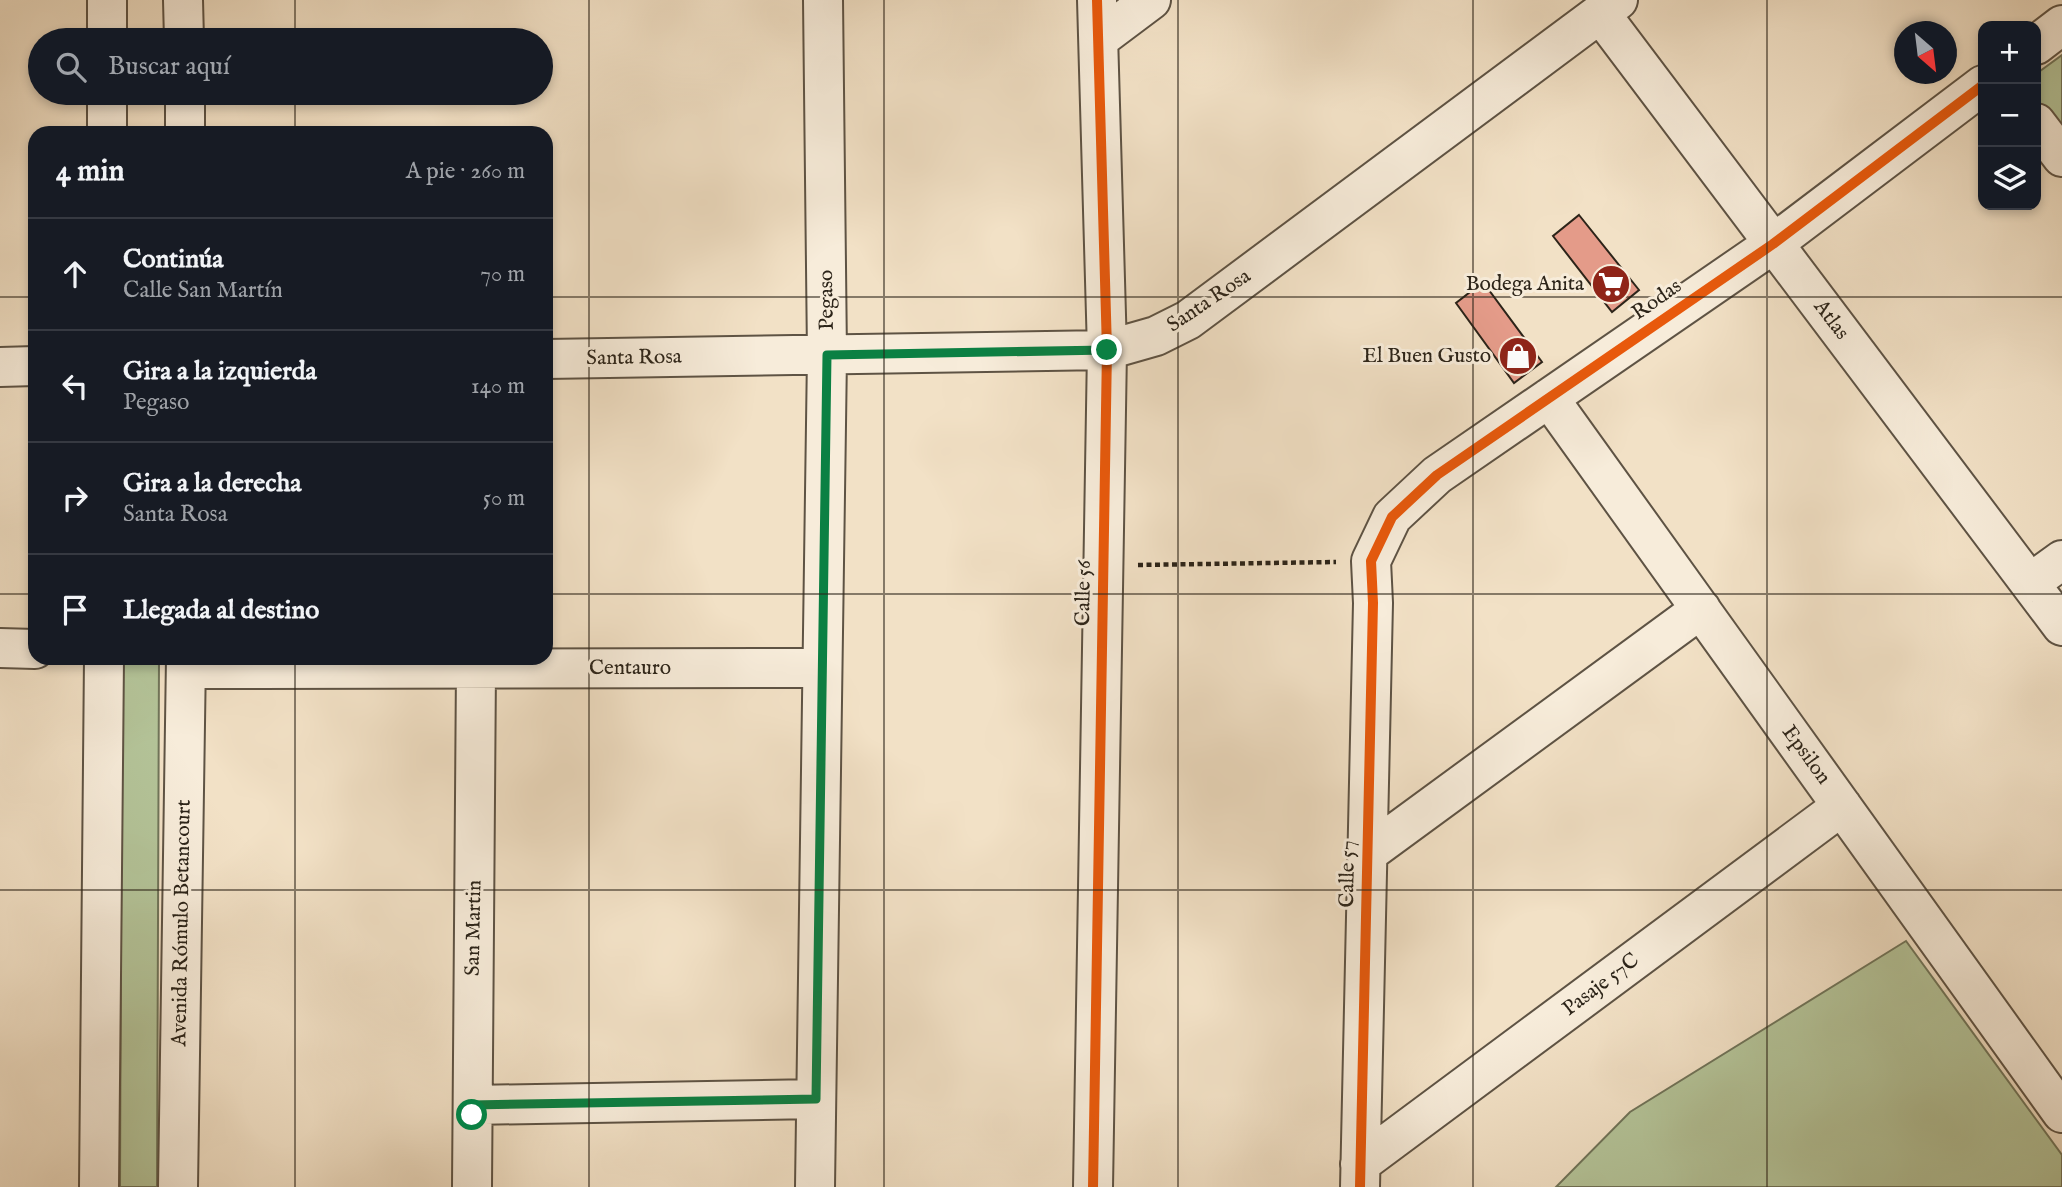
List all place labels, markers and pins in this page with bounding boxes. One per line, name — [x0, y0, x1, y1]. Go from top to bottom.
supermarket icon: Bodega Anita — [1590, 263, 1632, 305]
place label: Bodega Anita — [1466, 271, 1585, 298]
shop icon: El Buen Gusto — [1497, 335, 1539, 377]
place label: El Buen Gusto — [1362, 343, 1491, 370]

